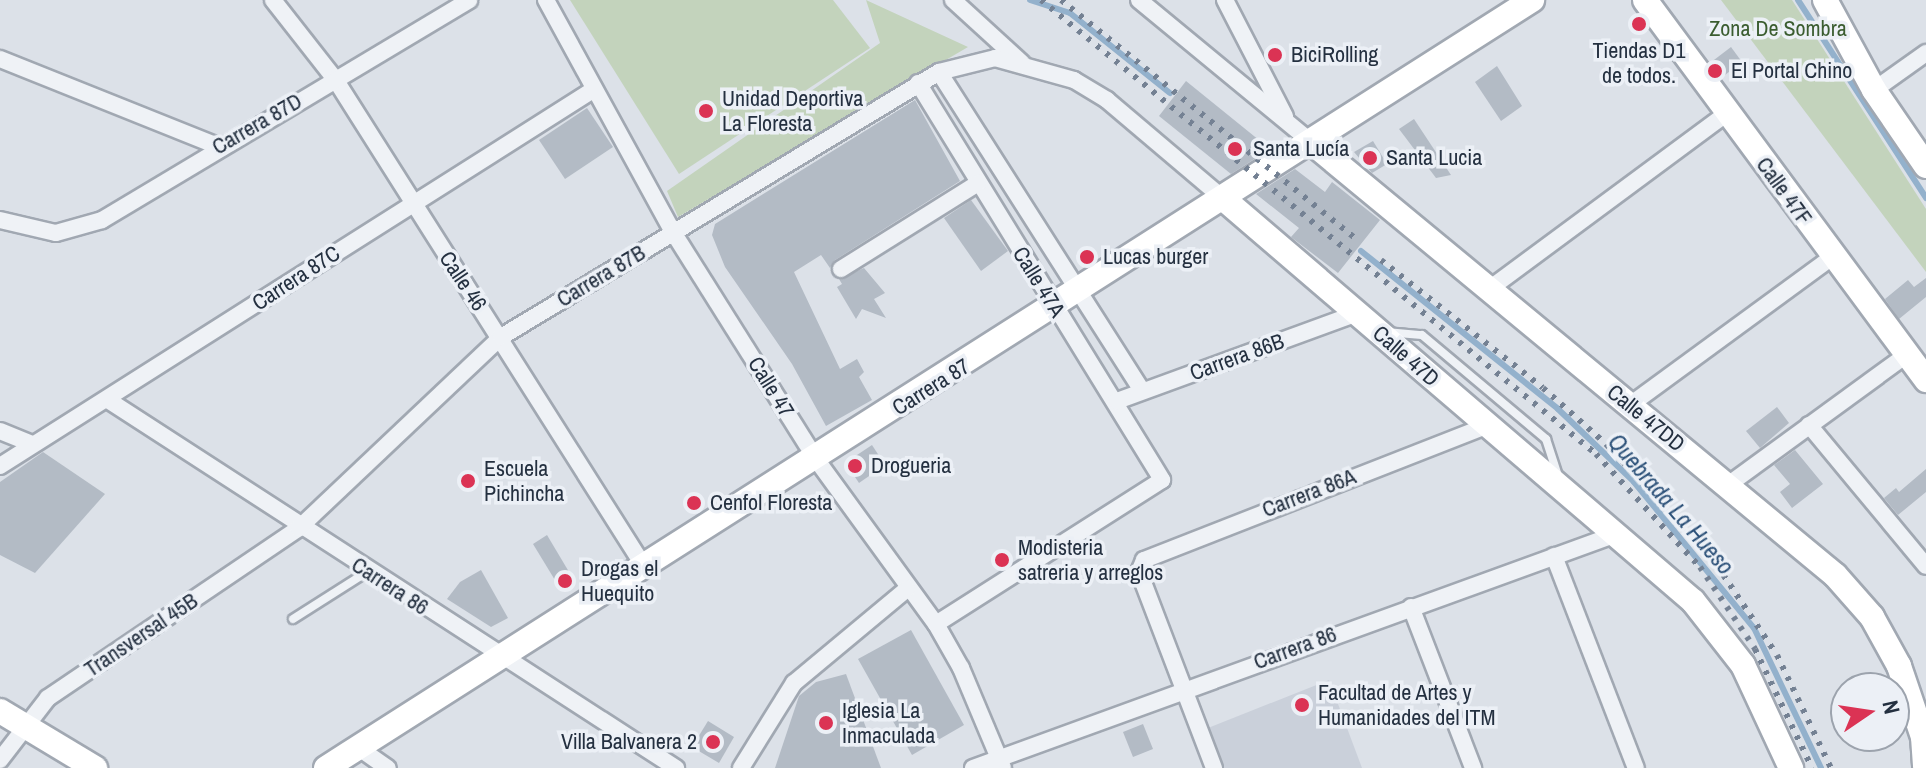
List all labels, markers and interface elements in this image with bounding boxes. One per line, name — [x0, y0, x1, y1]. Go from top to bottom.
marker: Tiendas D1 de todos. — [1630, 15, 1648, 33]
park label: Zona De Sombra — [1709, 16, 1847, 42]
place label: Tiendas D1 de todos. — [1593, 37, 1685, 88]
place label: BiciRolling — [1291, 42, 1378, 68]
marker: BiciRolling — [1266, 46, 1284, 64]
place label: El Portal Chino — [1731, 58, 1852, 84]
marker: El Portal Chino — [1706, 62, 1724, 80]
place label: Unidad Deportiva La Floresta — [722, 85, 863, 136]
street label: Carrera 87D — [207, 88, 307, 160]
marker: Unidad Deportiva La Floresta — [697, 102, 715, 120]
place label: Santa Lucía — [1253, 136, 1349, 162]
marker: Santa Lucía — [1224, 138, 1246, 160]
place label: Santa Lucia — [1386, 145, 1482, 171]
marker: Santa Lucia — [1361, 149, 1379, 167]
street label: Calle 47F — [1751, 152, 1817, 230]
street label: Carrera 87B — [552, 239, 650, 313]
street label: Carrera 87C — [247, 240, 345, 316]
street label: Calle 47A — [1007, 242, 1071, 322]
place label: Lucas burger — [1103, 244, 1208, 270]
street label: Calle 46 — [434, 246, 492, 316]
marker: Lucas burger — [1078, 248, 1096, 266]
street label: Calle 47D — [1367, 320, 1445, 392]
street label: Carrera 86B — [1186, 328, 1288, 386]
street label: Calle 47 — [742, 352, 800, 422]
street label: Carrera 87 — [887, 353, 975, 421]
street label: Calle 47DD — [1602, 379, 1690, 457]
water label: Quebrada La Hueso — [1602, 428, 1740, 580]
place label: Drogueria — [871, 453, 951, 479]
place label: Escuela Pichincha — [484, 455, 564, 506]
marker: Drogueria — [846, 457, 864, 475]
street label: Carrera 86A — [1258, 463, 1360, 523]
marker: Escuela Pichincha — [459, 472, 477, 490]
place label: Cenfol Floresta — [710, 490, 832, 516]
marker: Cenfol Floresta — [685, 494, 703, 512]
place label: Modisteria satreria y arreglos — [1018, 534, 1163, 586]
street label: Carrera 86 — [347, 551, 433, 621]
marker: Modisteria satreria y arreglos — [993, 551, 1011, 569]
place label: Drogas el Huequito — [581, 555, 658, 606]
marker: Drogas el Huequito — [556, 572, 574, 590]
street label: Transversal 45B — [79, 588, 203, 682]
street label: Carrera 86 — [1250, 621, 1340, 675]
north arrow — [1830, 672, 1910, 752]
place label: Facultad de Artes y Humanidades del ITM — [1318, 679, 1495, 730]
marker: Facultad de Artes y Humanidades del ITM — [1293, 696, 1311, 714]
place label: Iglesia La Inmaculada — [842, 697, 935, 748]
text: N — [1875, 697, 1908, 717]
marker: Iglesia La Inmaculada — [817, 714, 835, 732]
place label: Villa Balvanera 2 — [561, 729, 697, 755]
marker: Villa Balvanera 2 — [704, 733, 722, 751]

